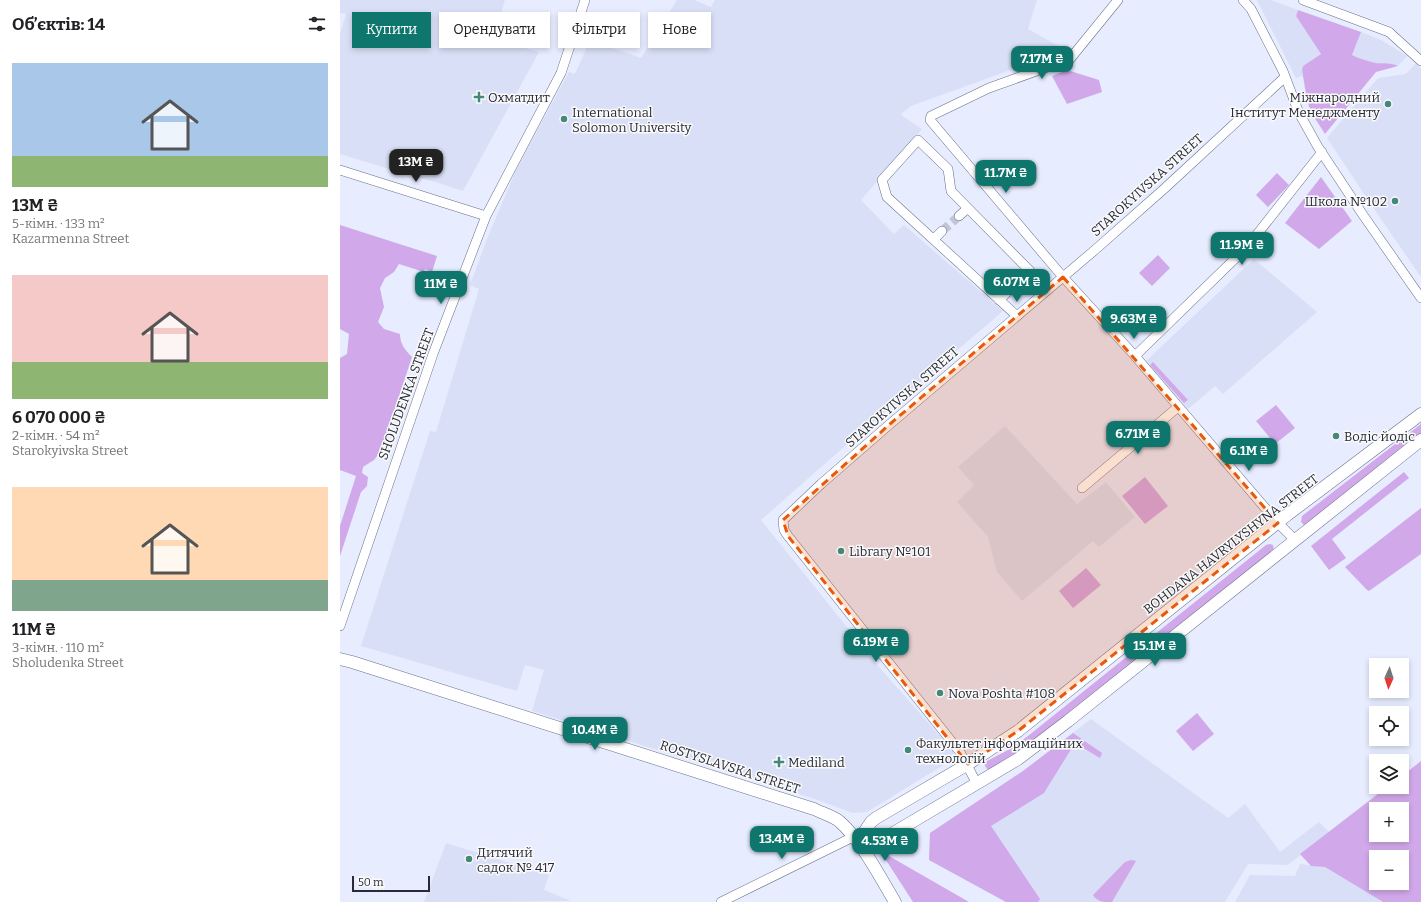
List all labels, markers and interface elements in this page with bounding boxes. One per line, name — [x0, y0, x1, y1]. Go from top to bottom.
chip: Купити — [352, 12, 431, 48]
chip: Орендувати — [439, 12, 550, 48]
chip: Фільтри — [558, 12, 640, 48]
chip: Нове — [648, 12, 711, 48]
icon: filters — [306, 13, 328, 35]
text: Об’єктів: 14 — [12, 14, 105, 35]
pin: 7.17M ₴ — [1005, 46, 1079, 80]
text: 7.17M ₴ — [1020, 51, 1064, 66]
icon: home — [134, 89, 206, 161]
place label: Охматдит — [488, 90, 550, 105]
place label: Міжнародний Інститут Менеджменту — [1230, 90, 1380, 120]
marker: Охматдит — [473, 91, 485, 103]
marker: Міжнародний Інститут Менеджменту — [1383, 99, 1393, 109]
place label: International Solomon University — [572, 105, 692, 135]
marker: International Solomon University — [559, 114, 569, 124]
street label: STAROKYIVSKA STREET — [1088, 131, 1206, 239]
pin: 13M ₴ — [388, 149, 444, 183]
text: 13M ₴ — [398, 154, 434, 169]
pin: 11.7M ₴ — [969, 160, 1043, 194]
text: 11.7M ₴ — [984, 165, 1028, 180]
place label: Школа №102 — [1305, 194, 1387, 209]
text: 13M ₴ — [12, 195, 59, 216]
marker: Школа №102 — [1390, 196, 1400, 206]
text: 5-кімн. · 133 m² — [12, 216, 105, 231]
text: Kazarmenna Street — [12, 231, 129, 246]
pin: 11.9M ₴ — [1205, 232, 1279, 266]
text: 11.9M ₴ — [1220, 237, 1264, 252]
pin: 6.07M ₴ — [980, 269, 1054, 303]
pin: 11M ₴ — [413, 271, 469, 305]
text: 6.07M ₴ — [993, 274, 1041, 289]
text: 11M ₴ — [424, 276, 458, 291]
icon: home — [134, 301, 206, 373]
pin: 9.63M ₴ — [1097, 306, 1171, 340]
text: 9.63M ₴ — [1110, 311, 1158, 326]
street label: SHOLUDENKA STREET — [375, 326, 437, 462]
street label: STAROKYIVSKA STREET — [842, 343, 962, 450]
text: 6 070 000 ₴ — [12, 407, 106, 428]
pin: 6.71M ₴ — [1101, 421, 1175, 455]
text: 6.71M ₴ — [1115, 426, 1161, 441]
text: 2-кімн. · 54 m² — [12, 428, 100, 443]
place label: Водіс йодіс — [1344, 429, 1415, 444]
marker: Водіс йодіс — [1331, 431, 1341, 441]
pin: 6.1M ₴ — [1216, 438, 1282, 472]
text: Starokyivska Street — [12, 443, 128, 458]
text: 6.1M ₴ — [1230, 443, 1268, 458]
street label: BOHDANA HAVRYLYSHYNA STREET — [1141, 471, 1322, 617]
icon: home — [134, 513, 206, 585]
place label: Library №101 — [849, 544, 931, 559]
marker: Library №101 — [836, 546, 846, 556]
text: 11M ₴ — [12, 619, 56, 640]
pin: 6.19M ₴ — [839, 629, 913, 663]
pin: 15.1M ₴ — [1118, 633, 1192, 667]
text: 6.19M ₴ — [853, 634, 899, 649]
text: 15.1M ₴ — [1133, 638, 1177, 653]
text: 3-кімн. · 110 m² — [12, 640, 104, 655]
text: Sholudenka Street — [12, 655, 124, 670]
north arrow — [1369, 658, 1409, 698]
map controls — [1369, 658, 1409, 890]
place label: Nova Poshta #108 — [948, 686, 1055, 701]
marker: Nova Poshta #108 — [935, 688, 945, 698]
button: locate — [1369, 706, 1409, 746]
pin: 10.4M ₴ — [558, 717, 632, 751]
text: 10.4M ₴ — [572, 722, 618, 737]
place label: Факультет інформаційних технологій — [916, 736, 1083, 766]
street label: ROSTYSLAVSKA STREET — [658, 737, 802, 797]
marker: Факультет інформаційних технологій — [903, 745, 913, 755]
button: layers — [1369, 754, 1409, 794]
place label: Mediland — [788, 755, 845, 770]
marker: Mediland — [773, 756, 785, 768]
button: + — [1369, 802, 1409, 842]
pin: 13.4M ₴ — [745, 826, 819, 860]
pin: 4.53M ₴ — [848, 828, 922, 862]
text: 13.4M ₴ — [759, 831, 805, 846]
text: 4.53M ₴ — [861, 833, 909, 848]
place label: Дитячий садок № 417 — [477, 845, 555, 875]
button: − — [1369, 850, 1409, 890]
marker: Дитячий садок № 417 — [464, 854, 474, 864]
scale bar — [352, 874, 430, 893]
text: 50 m — [358, 876, 384, 889]

